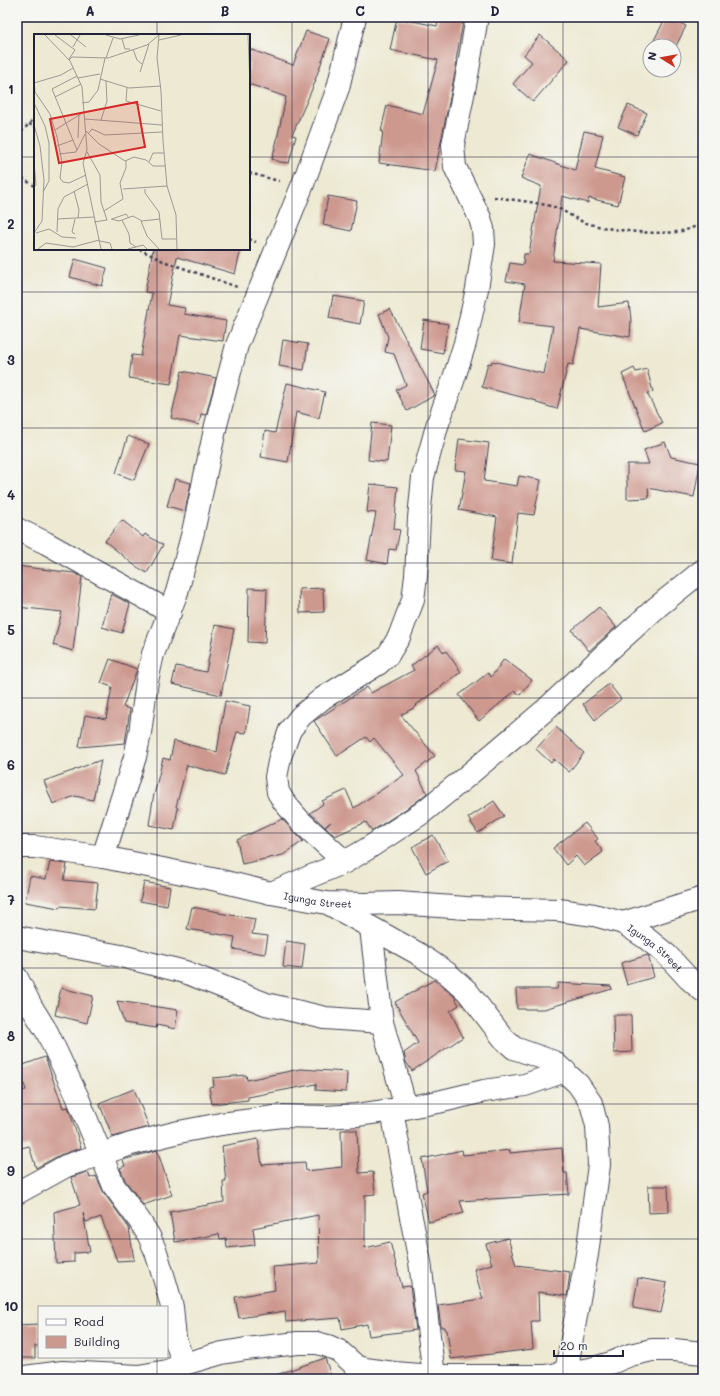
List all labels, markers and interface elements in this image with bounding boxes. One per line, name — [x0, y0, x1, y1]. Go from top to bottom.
text: A — [85, 2, 95, 19]
text: B — [221, 2, 230, 19]
text: C — [355, 2, 365, 19]
text: D — [490, 2, 500, 19]
text: E — [626, 2, 634, 19]
inset map — [34, 34, 250, 250]
north arrow — [642, 38, 682, 78]
text: N — [644, 50, 660, 62]
text: 1 — [8, 80, 14, 97]
text: 2 — [7, 215, 15, 232]
text: 3 — [7, 351, 15, 368]
text: 4 — [7, 486, 15, 503]
text: 5 — [7, 621, 15, 638]
text: 6 — [7, 756, 15, 773]
street label: Igunga Street — [283, 888, 352, 911]
text: 7 — [7, 891, 15, 908]
street label: Igunga Street — [625, 921, 686, 975]
text: 8 — [7, 1027, 15, 1044]
text: 9 — [7, 1162, 15, 1179]
text: 10 — [4, 1297, 18, 1314]
legend — [38, 1306, 168, 1358]
text: Road — [74, 1313, 104, 1329]
scale bar — [554, 1332, 623, 1358]
text: Building — [74, 1333, 120, 1349]
text: 20 m — [560, 1337, 588, 1353]

